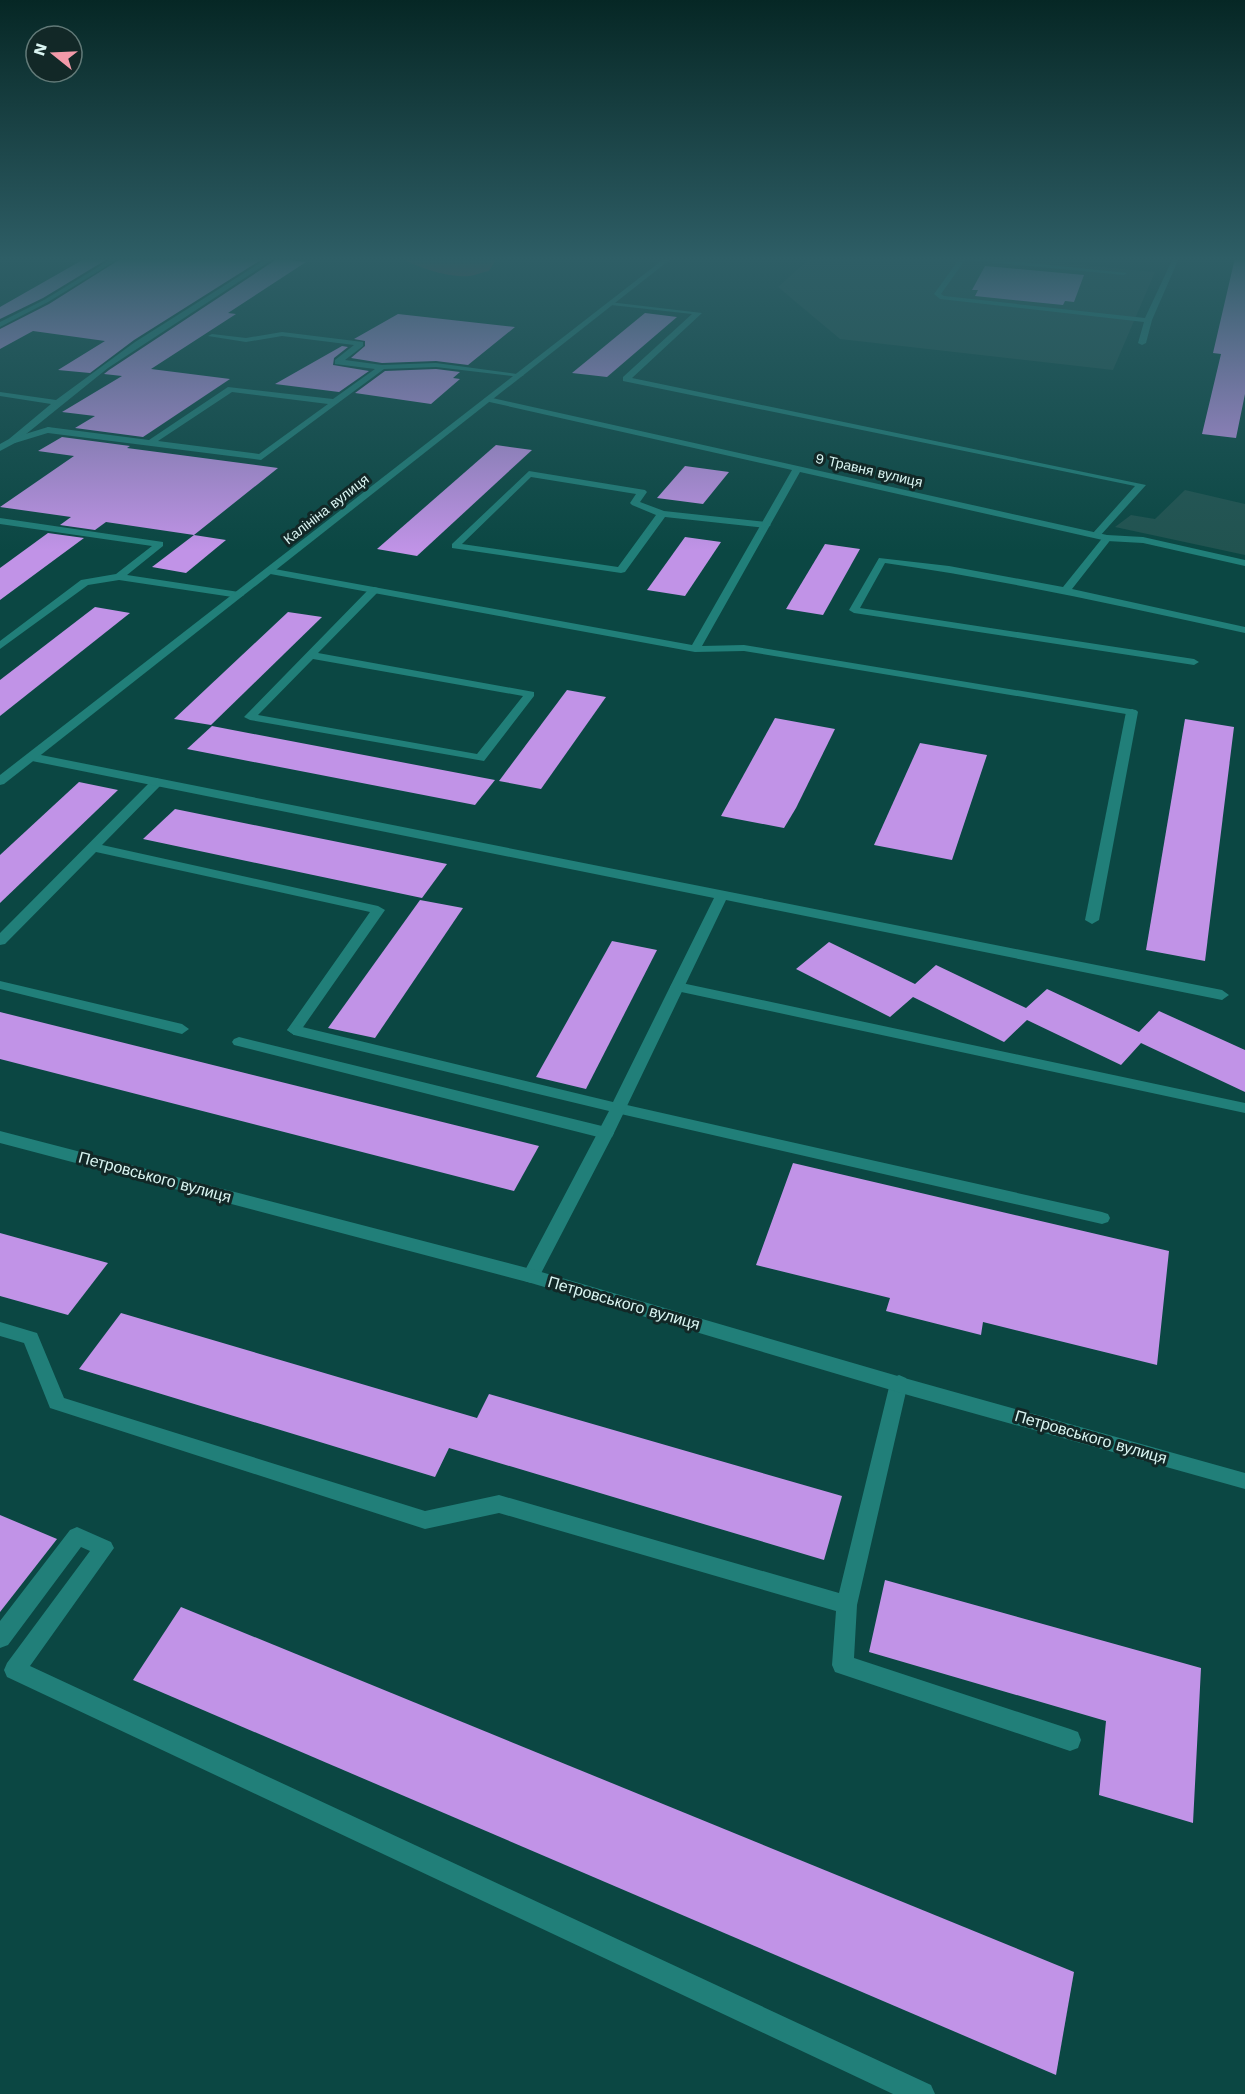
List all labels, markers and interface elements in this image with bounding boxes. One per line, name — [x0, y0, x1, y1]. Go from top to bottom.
north arrow — [24, 24, 84, 84]
text: N — [29, 41, 51, 58]
street label: 9 Травня вулиця — [814, 450, 924, 490]
street label: Калініна вулиця — [280, 471, 372, 547]
street label: Петровського вулиця — [76, 1147, 234, 1207]
street label: Петровського вулиця — [546, 1272, 702, 1334]
street label: Петровського вулиця — [1013, 1406, 1169, 1468]

